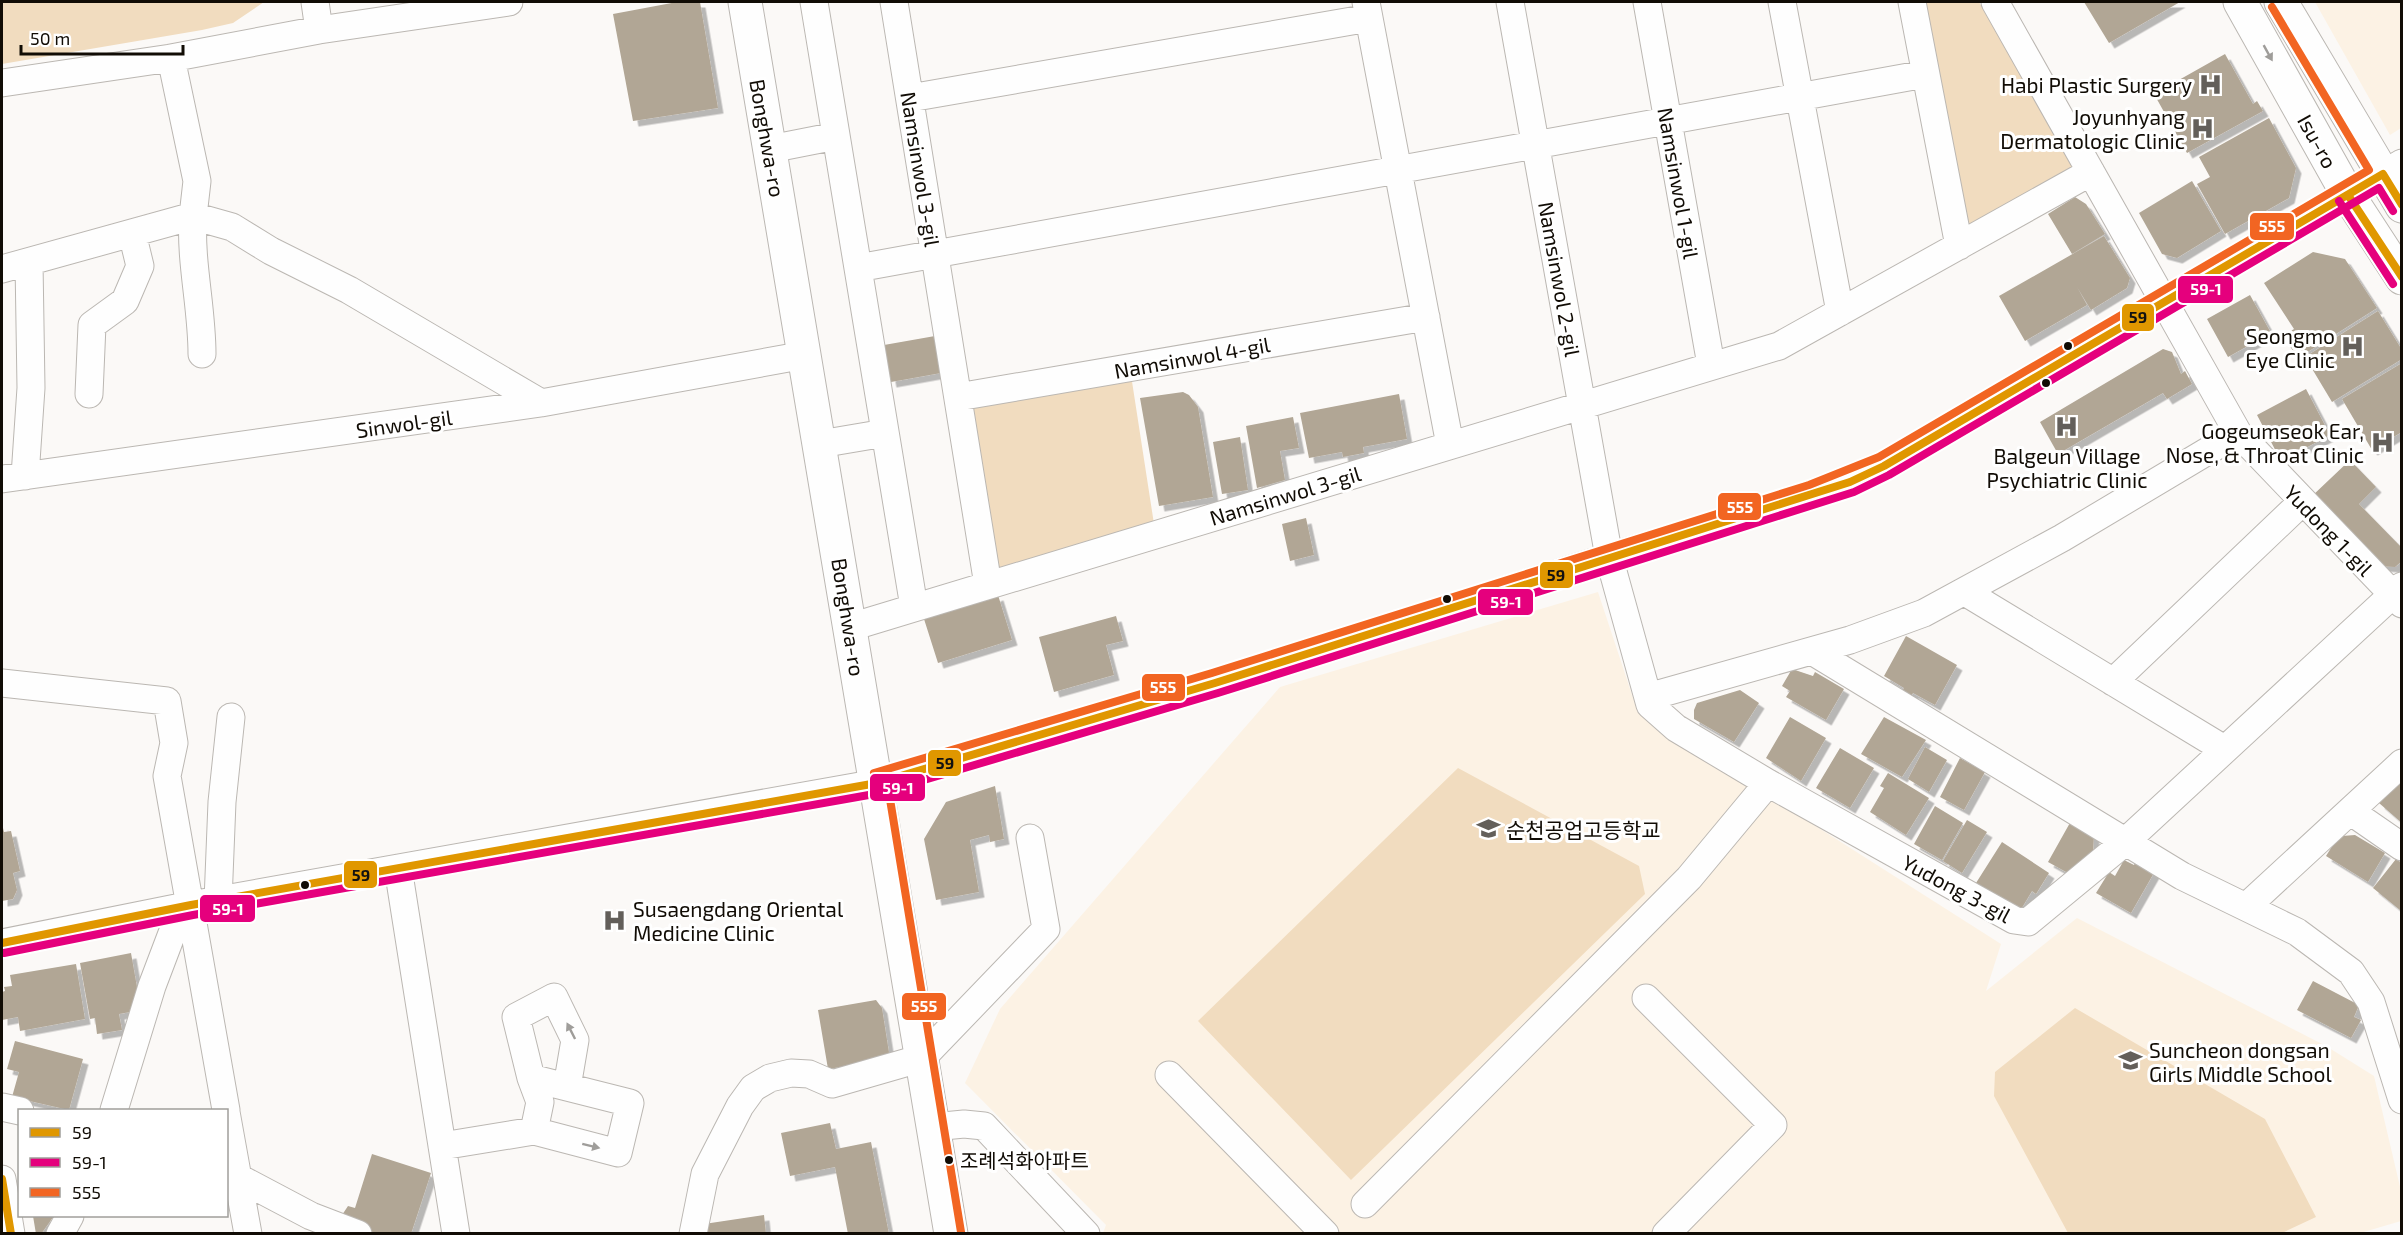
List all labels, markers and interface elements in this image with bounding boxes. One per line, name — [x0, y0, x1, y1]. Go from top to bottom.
scale bar — [21, 18, 183, 56]
text: 50 m — [30, 27, 70, 49]
one-way arrow — [2263, 44, 2273, 61]
hospital icon: Habi Plastic Surgery — [2197, 71, 2223, 97]
place label: Habi Plastic Surgery — [2001, 72, 2192, 97]
street label: Bonghwa-ro — [745, 77, 791, 199]
street label: Namsinwol 3-gil — [896, 90, 946, 249]
place label: Joyunhyang Dermatologic Clinic — [2000, 104, 2185, 153]
street label: Namsinwol 1-gil — [1653, 105, 1705, 261]
street label: Isu-ro — [2293, 110, 2343, 172]
hospital icon: Joyunhyang Dermatologic Clinic — [2190, 115, 2216, 141]
street label: Namsinwol 2-gil — [1534, 200, 1586, 359]
line badge: 555 — [2249, 212, 2295, 241]
text: 555 — [2259, 216, 2285, 235]
line badge: 59-1 — [2177, 275, 2234, 304]
text: 59-1 — [2190, 279, 2222, 298]
line badge: 59 — [2121, 303, 2155, 332]
text: 59 — [2129, 307, 2147, 326]
place label: Seongmo Eye Clinic — [2245, 323, 2335, 372]
street label: Namsinwol 4-gil — [1112, 331, 1273, 383]
hospital icon: Seongmo Eye Clinic — [2340, 334, 2366, 360]
unlabelled marker — [2062, 340, 2074, 352]
unlabelled marker — [2040, 377, 2052, 389]
street label: Sinwol-gil — [354, 404, 454, 442]
hospital icon: Balgeun Village Psychiatric Clinic — [2054, 414, 2080, 440]
place label: Gogeumseok Ear, Nose, & Throat Clinic — [2166, 418, 2364, 467]
hospital icon: Gogeumseok Ear, Nose, & Throat Clinic — [2369, 429, 2395, 455]
place label: Balgeun Village Psychiatric Clinic — [1987, 443, 2147, 492]
street label: Namsinwol 3-gil — [1206, 460, 1364, 530]
street label: Yudong 1-gil — [2280, 479, 2379, 581]
line badge: 555 — [1717, 492, 1762, 521]
text: 555 — [1727, 497, 1753, 516]
street label: Bonghwa-ro — [827, 556, 871, 678]
line badge: 59 — [1539, 561, 1574, 589]
text: 59 — [1547, 565, 1565, 584]
line badge: 59-1 — [1477, 588, 1534, 616]
text: 59-1 — [1490, 592, 1522, 611]
unlabelled marker — [1441, 593, 1453, 605]
line badge: 555 — [1141, 673, 1186, 702]
text: 555 — [1150, 677, 1176, 696]
line badge: 59 — [927, 749, 962, 777]
text: 59 — [936, 753, 954, 772]
line badge: 59-1 — [869, 773, 926, 802]
text: 59-1 — [882, 778, 914, 797]
school or university icon: 순천공업고등학교 — [1475, 816, 1501, 842]
place label: 순천공업고등학교 — [1506, 817, 1661, 842]
street label: Yudong 3-gil — [1898, 849, 2016, 927]
line badge: 59 — [343, 860, 378, 889]
text: 59 — [352, 865, 370, 884]
unlabelled marker — [299, 879, 311, 891]
line badge: 59-1 — [199, 894, 256, 923]
place label: Susaengdang Oriental Medicine Clinic — [633, 896, 844, 945]
text: 59-1 — [212, 899, 244, 918]
hospital icon: Susaengdang Oriental Medicine Clinic — [602, 907, 628, 933]
line badge: 555 — [901, 992, 947, 1021]
text: 555 — [911, 996, 937, 1015]
one-way arrow — [566, 1022, 575, 1039]
place label: Suncheon dongsan Girls Middle School — [2149, 1037, 2332, 1086]
school or university icon: Suncheon dongsan Girls Middle School — [2118, 1048, 2144, 1074]
legend — [18, 1109, 228, 1217]
text: 59 — [72, 1121, 92, 1143]
one-way arrow — [582, 1141, 600, 1151]
place label: 조례석화아파트 — [960, 1148, 1089, 1172]
text: 59-1 — [72, 1151, 107, 1173]
marker: 조례석화아파트 — [943, 1154, 955, 1166]
text: 555 — [72, 1181, 101, 1203]

